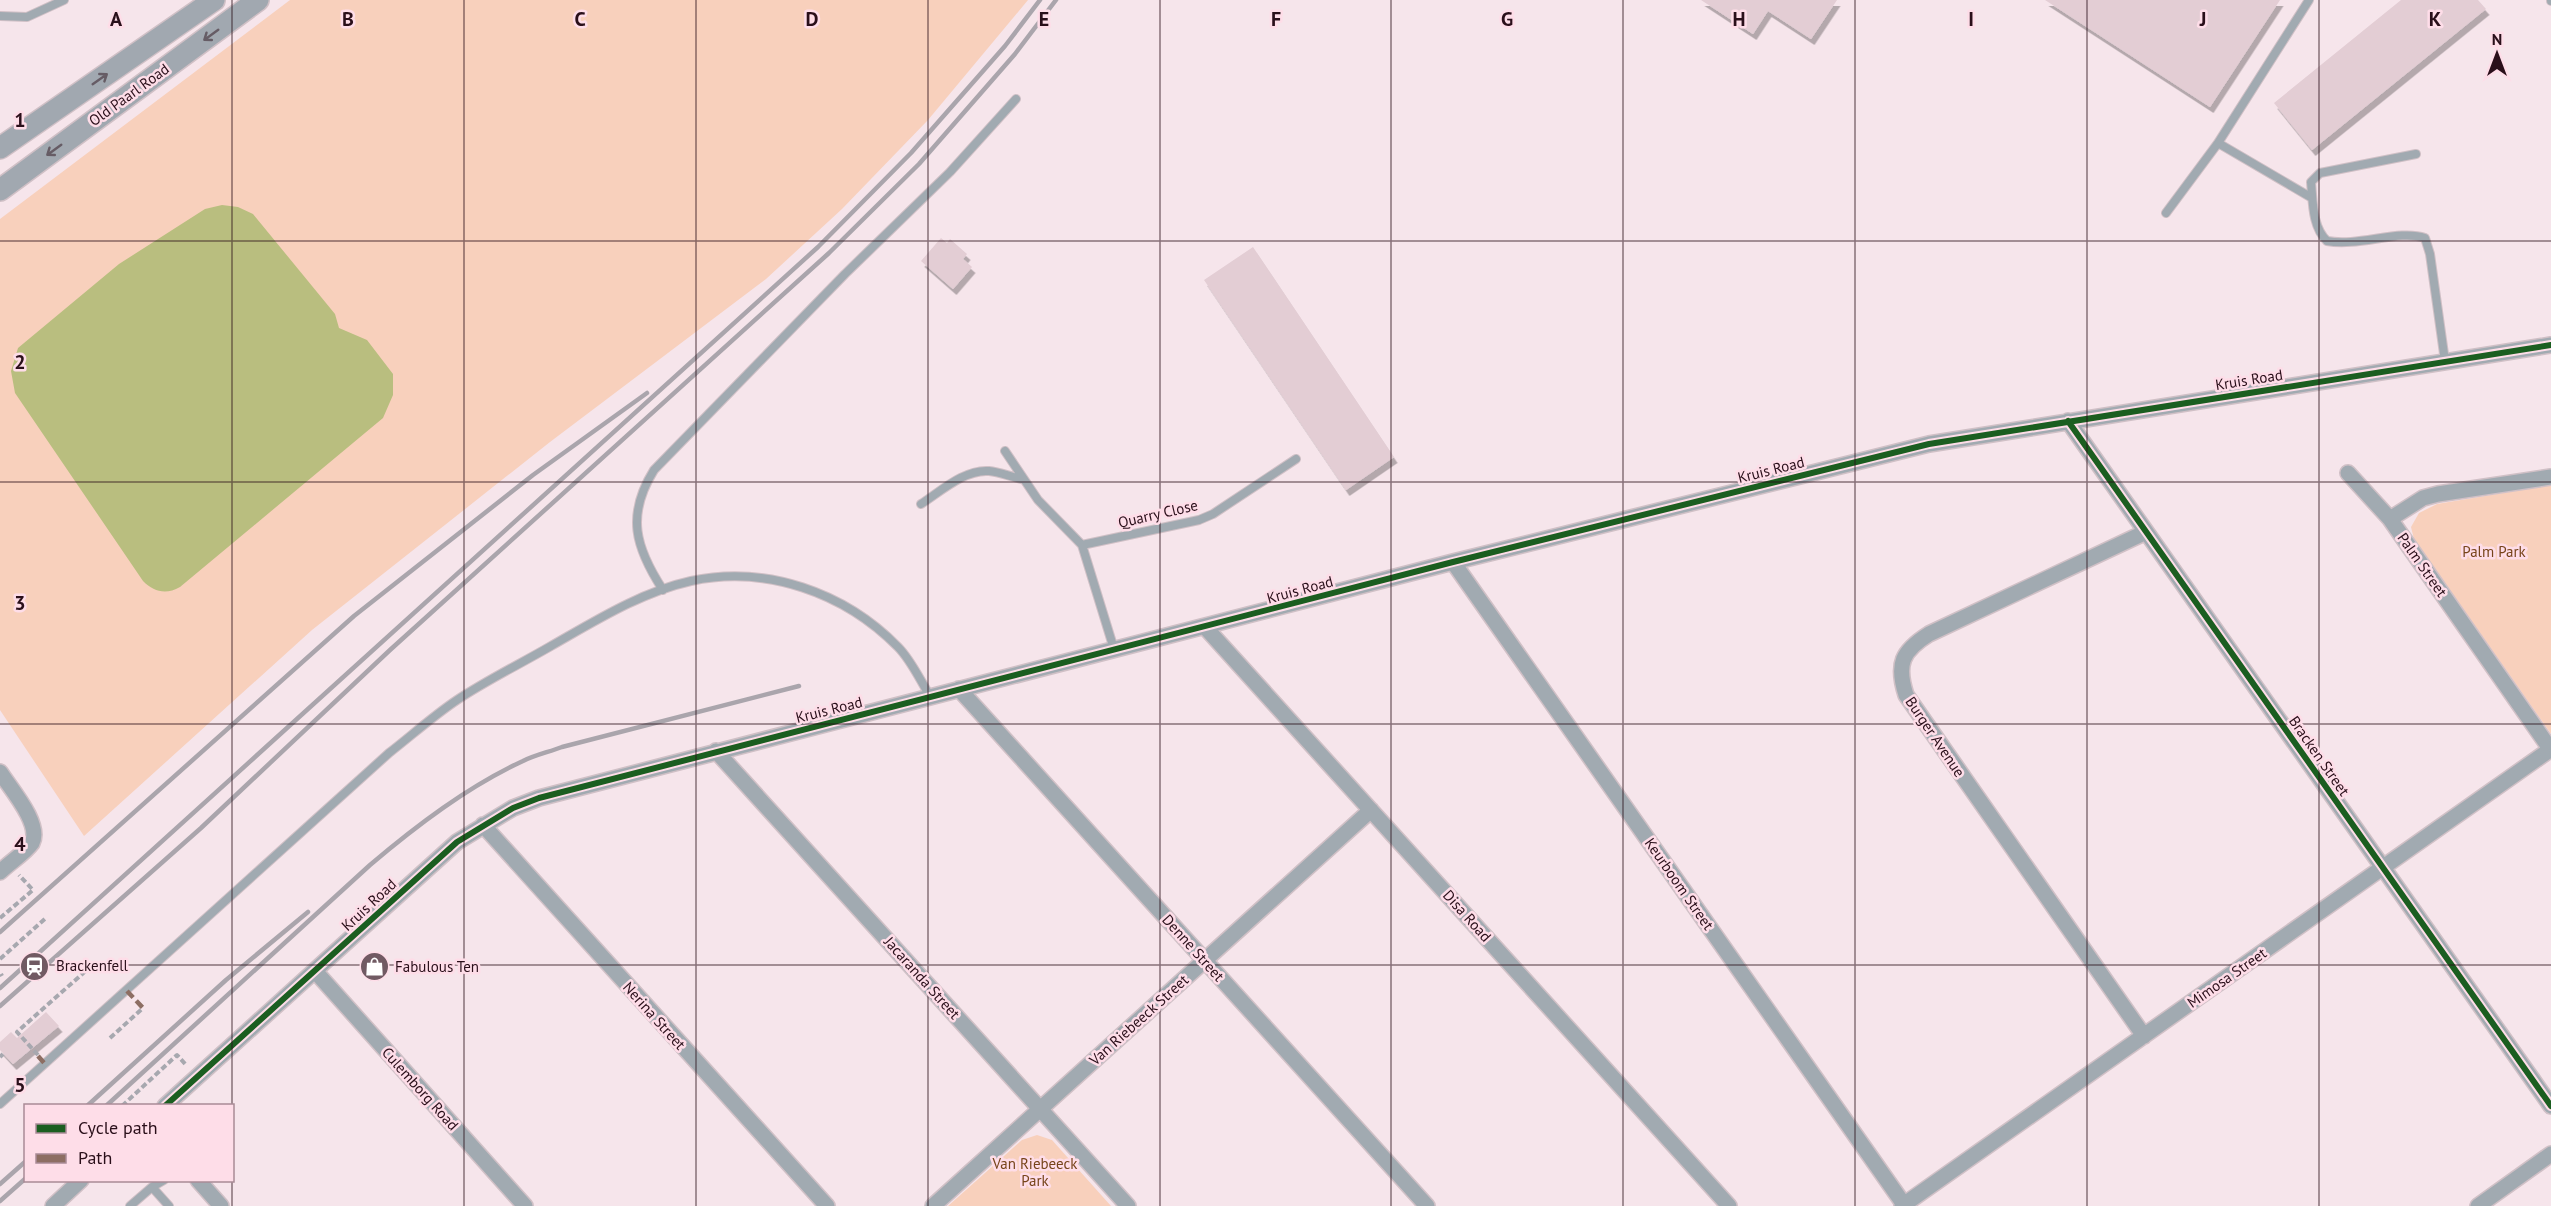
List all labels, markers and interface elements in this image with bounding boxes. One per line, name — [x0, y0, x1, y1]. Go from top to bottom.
text: A — [110, 6, 123, 32]
text: B — [342, 6, 354, 32]
text: C — [574, 6, 586, 32]
text: D — [806, 6, 819, 32]
text: E — [1039, 6, 1049, 32]
text: F — [1271, 6, 1281, 32]
text: G — [1501, 6, 1513, 32]
text: H — [1732, 6, 1746, 32]
text: I — [1968, 6, 1974, 32]
text: J — [2199, 6, 2206, 32]
text: K — [2429, 6, 2442, 32]
north arrow — [2467, 24, 2527, 84]
one-way arrow — [204, 28, 220, 41]
text: N — [2492, 29, 2502, 49]
street label: Old Paarl Road — [85, 59, 173, 130]
one-way arrow — [91, 73, 107, 85]
text: 1 — [14, 107, 26, 133]
one-way arrow — [47, 144, 63, 156]
text: 2 — [14, 349, 26, 375]
street label: Kruis Road — [2214, 365, 2284, 394]
street label: Kruis Road — [1736, 452, 1806, 487]
street label: Quarry Close — [1116, 495, 1200, 532]
street label: Palm Street — [2393, 529, 2451, 601]
park label: Palm Park — [2462, 542, 2527, 561]
street label: Kruis Road — [1265, 572, 1335, 607]
text: 3 — [14, 590, 26, 616]
street label: Kruis Road — [794, 692, 864, 727]
street label: Burger Avenue — [1902, 693, 1969, 781]
street label: Bracken Street — [2285, 712, 2354, 799]
text: 4 — [14, 831, 26, 857]
street label: Keurboom Street — [1641, 834, 1718, 933]
street label: Kruis Road — [337, 874, 400, 935]
street label: Disa Road — [1439, 886, 1496, 946]
street label: Denne Street — [1158, 910, 1228, 985]
street label: Jacaranda Street — [880, 932, 964, 1023]
street label: Mimosa Street — [2184, 943, 2270, 1012]
station icon: Brackenfell — [19, 950, 51, 982]
shop icon: Fabulous Ten — [358, 951, 390, 983]
place label: Brackenfell — [56, 956, 129, 975]
place label: Fabulous Ten — [395, 957, 479, 976]
street label: Van Riebeeck Street — [1084, 970, 1192, 1070]
street label: Nerina Street — [619, 978, 690, 1054]
street label: Culemborg Road — [378, 1043, 463, 1134]
text: 5 — [14, 1072, 26, 1098]
legend — [24, 1104, 234, 1182]
text: Cycle path — [78, 1116, 158, 1139]
text: Path — [78, 1146, 112, 1169]
park label: Van Riebeeck Park — [992, 1154, 1078, 1190]

